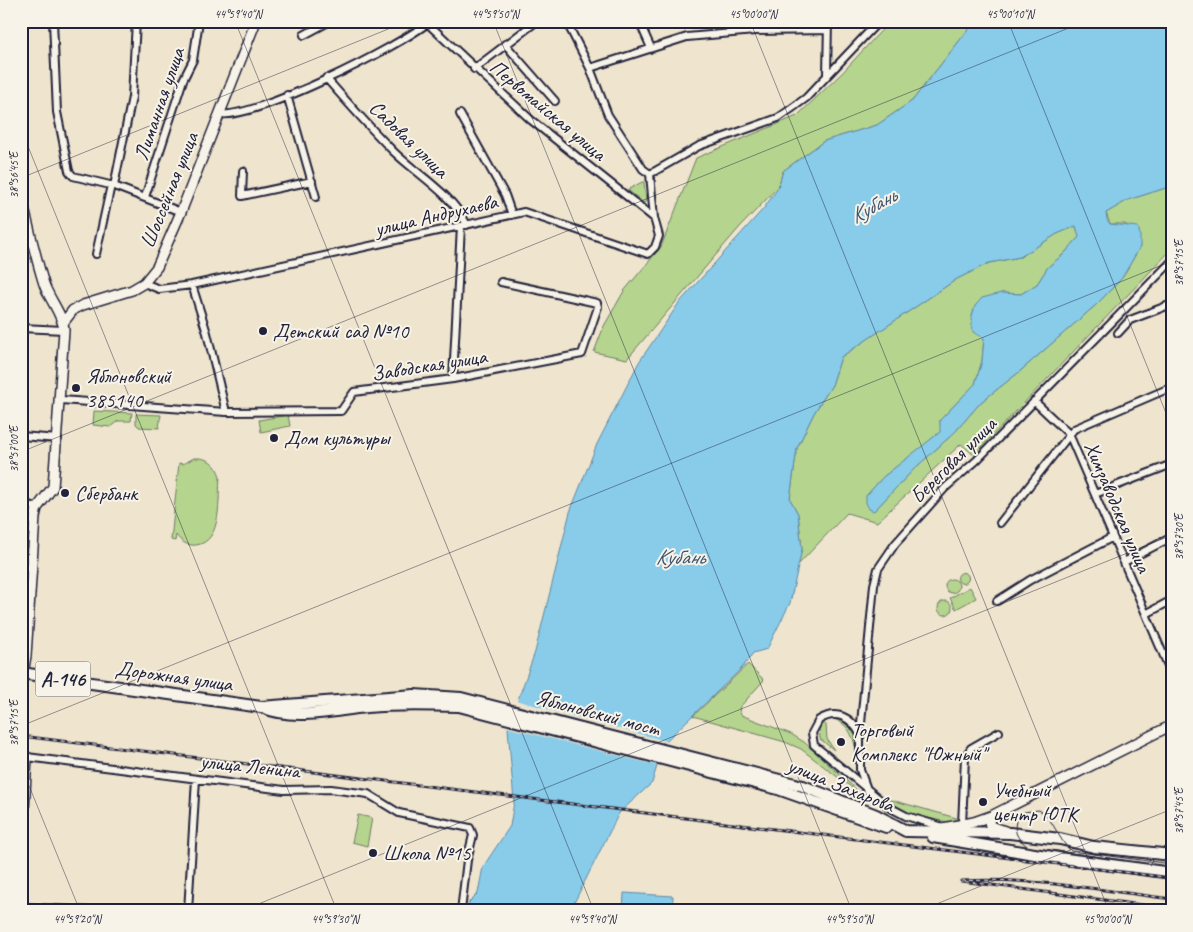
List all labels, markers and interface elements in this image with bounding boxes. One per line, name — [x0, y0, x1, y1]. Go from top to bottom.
text: 44°59'40"N — [214, 6, 263, 22]
text: 44°59'50"N — [471, 6, 520, 22]
text: 45°00'00"N — [729, 6, 778, 22]
text: 45°00'10"N — [986, 6, 1035, 22]
street label: Лиманная улица — [128, 42, 191, 164]
street label: Первомайская улица — [485, 54, 613, 167]
street label: Садовая улица — [364, 95, 456, 185]
street label: Шоссейная улица — [134, 127, 205, 252]
text: 38°56'45"E — [6, 150, 22, 198]
water label: Кубань — [845, 181, 903, 230]
street label: улица Андрухаева — [370, 188, 502, 242]
text: 38°57'15"E — [1171, 238, 1187, 286]
place label: Детский сад №10 — [273, 318, 410, 344]
marker: Детский сад №10 — [257, 325, 269, 337]
street label: Заводская улица — [369, 343, 490, 387]
place label: Яблоновский 385140 — [86, 363, 172, 413]
marker: Яблоновский 385140 — [70, 382, 82, 394]
street label: Береговая улица — [904, 410, 1003, 509]
text: 38°57'00"E — [6, 424, 22, 472]
place label: Дом культуры — [284, 425, 391, 451]
marker: Дом культуры — [268, 432, 280, 444]
street label: Химзаводская улица — [1079, 438, 1158, 578]
place label: Сбербанк — [75, 480, 140, 506]
marker: Сбербанк — [59, 487, 71, 499]
text: 38°57'30"E — [1171, 512, 1187, 560]
water label: Кубань — [656, 543, 707, 571]
street label: Дорожная улица — [114, 655, 236, 697]
road number: А-146 — [36, 662, 90, 696]
street label: Яблоновский мост — [533, 684, 664, 742]
text: 38°57'15"E — [6, 698, 22, 746]
place label: Торговый Комплекс "Южный" — [851, 717, 990, 767]
marker: Торговый Комплекс "Южный" — [835, 736, 847, 748]
street label: улица Ленина — [197, 748, 303, 784]
street label: улица Захарова — [782, 751, 900, 819]
place label: Учебный центр ЮТК — [993, 777, 1080, 827]
text: 38°57'45"E — [1171, 786, 1187, 834]
marker: Учебный центр ЮТК — [977, 796, 989, 808]
place label: Школа №15 — [383, 840, 472, 866]
marker: Школа №15 — [367, 847, 379, 859]
text: 44°59'20"N — [53, 911, 102, 927]
text: 44°59'30"N — [311, 911, 360, 927]
text: 44°59'40"N — [568, 911, 617, 927]
text: 44°59'50"N — [825, 911, 874, 927]
text: 45°00'00"N — [1083, 911, 1132, 927]

